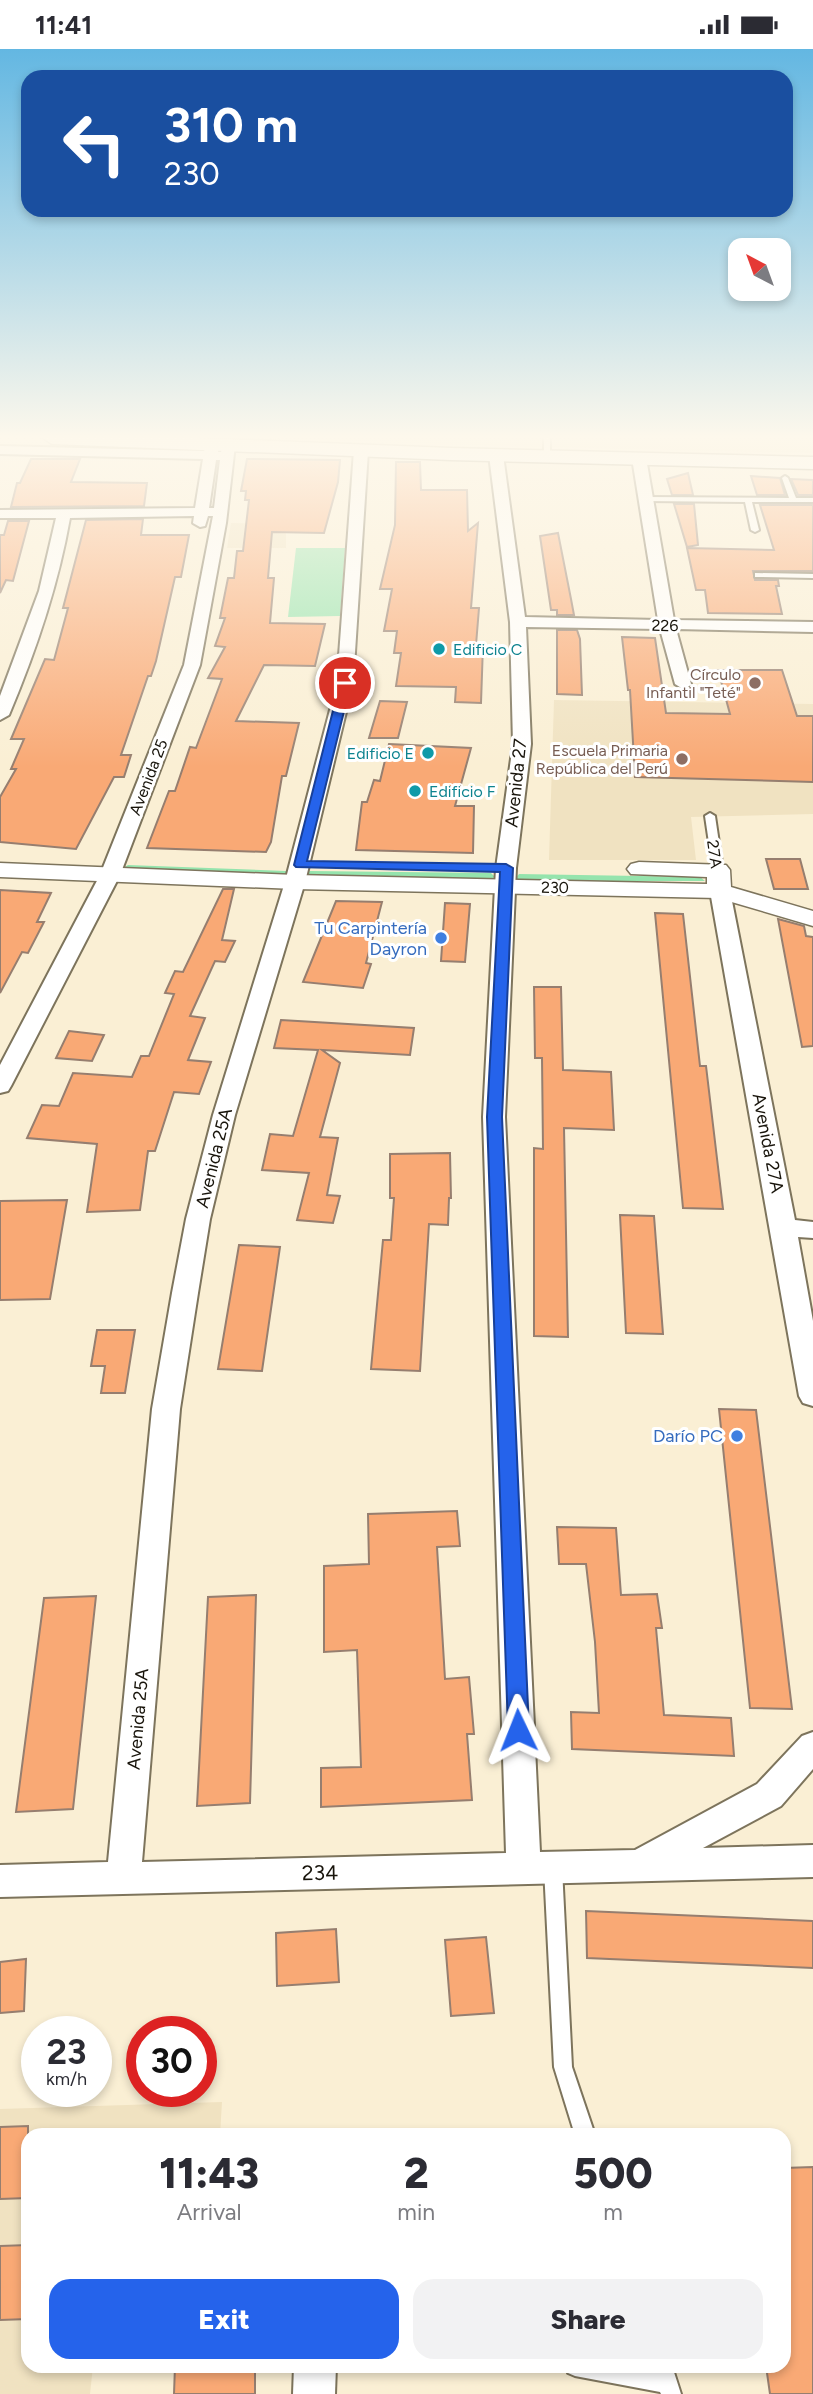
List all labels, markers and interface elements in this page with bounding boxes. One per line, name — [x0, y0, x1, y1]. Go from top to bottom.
text: 11:41 — [35, 9, 92, 41]
text: 310 m — [164, 95, 298, 154]
icon: left — [49, 98, 140, 189]
text: 230 — [164, 155, 220, 193]
north arrow — [728, 238, 791, 301]
map controls — [728, 238, 791, 301]
street label: 226 — [651, 616, 679, 635]
place label: Edificio C — [453, 640, 522, 659]
marker: Edificio C — [431, 641, 447, 657]
pin — [315, 653, 375, 713]
icon: arrive — [326, 664, 364, 702]
place label: Círculo Infantil "Teté" — [646, 665, 741, 702]
marker: Círculo Infantil "Teté" — [747, 675, 763, 691]
street label: Avenida 25 — [125, 737, 172, 818]
street label: Avenida 27 — [500, 737, 532, 828]
place label: Escuela Primaria República del Perú — [536, 741, 668, 778]
place label: Edificio E — [347, 744, 414, 763]
marker: Edificio E — [420, 745, 436, 761]
marker: Escuela Primaria República del Perú — [674, 751, 690, 767]
place label: Edificio F — [429, 782, 496, 801]
marker: Edificio F — [407, 783, 423, 799]
street label: 27A — [703, 839, 726, 870]
street label: 230 — [541, 878, 569, 897]
place label: Tu Carpintería Dayron — [314, 917, 427, 960]
marker: Tu Carpintería Dayron — [433, 930, 449, 946]
street label: Avenida 27A — [748, 1091, 788, 1195]
street label: Avenida 25A — [191, 1106, 237, 1210]
place label: Darío PC — [653, 1425, 723, 1447]
marker: Darío PC — [729, 1428, 745, 1444]
street label: Avenida 25A — [123, 1667, 153, 1771]
position arrow — [481, 1693, 555, 1767]
street label: 234 — [302, 1860, 338, 1885]
speed limit sign: 30 — [126, 2016, 217, 2107]
text: 23 — [47, 2031, 86, 2073]
text: km/h — [46, 2068, 87, 2090]
text: 11:43 — [159, 2148, 259, 2199]
text: 2 — [404, 2148, 429, 2199]
text: 500 — [573, 2148, 653, 2199]
text: Arrival — [177, 2198, 242, 2226]
text: min — [397, 2198, 435, 2226]
text: m — [603, 2198, 623, 2226]
button: Exit — [49, 2279, 399, 2359]
button: Share — [413, 2279, 763, 2359]

